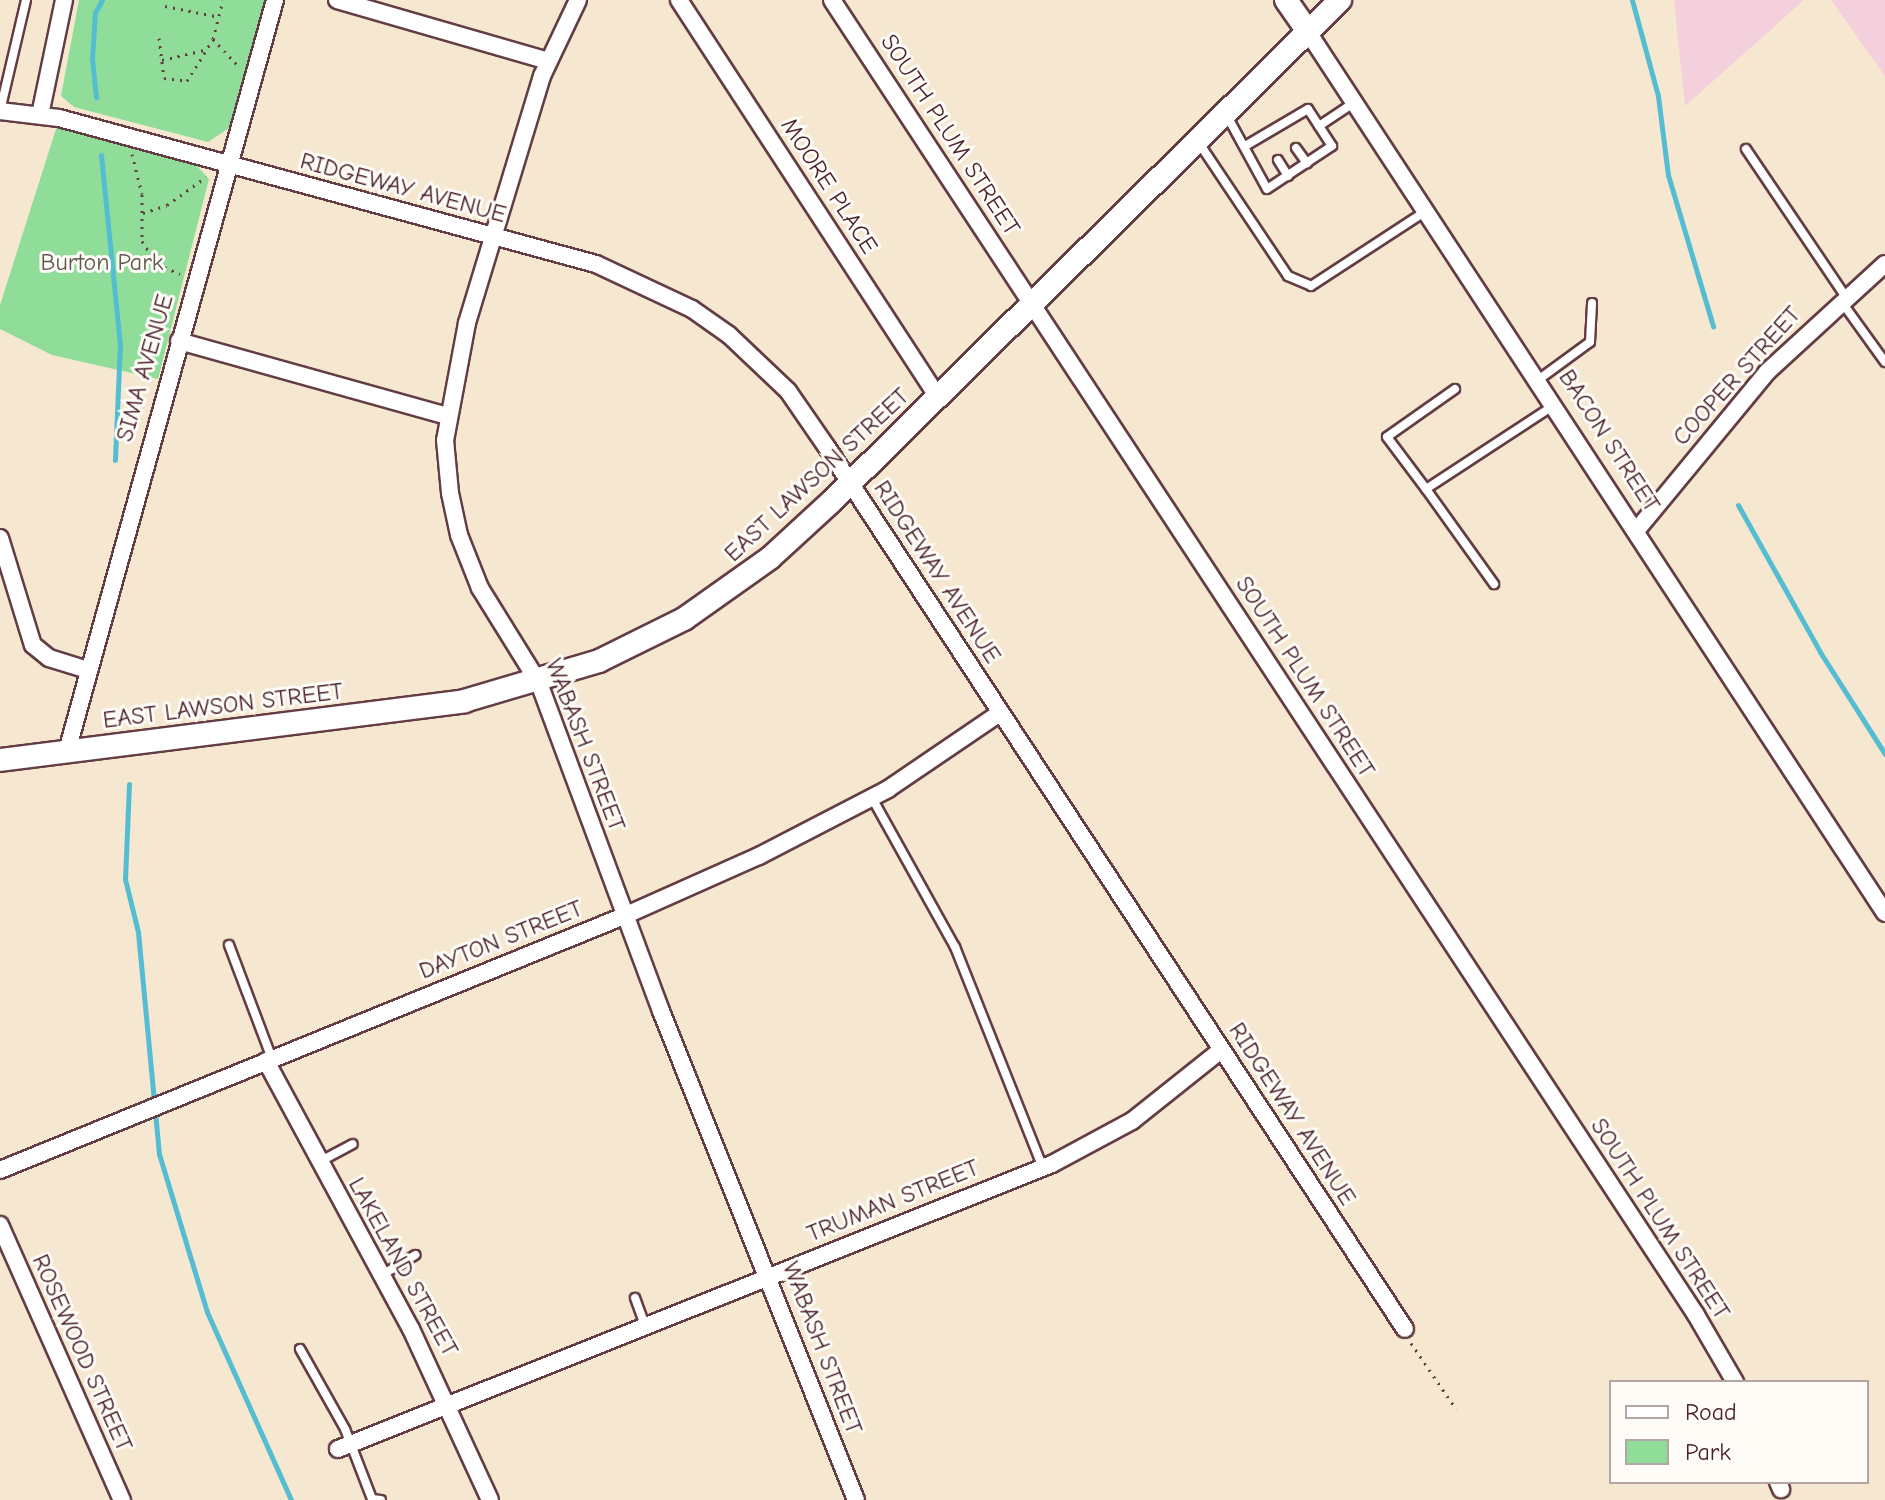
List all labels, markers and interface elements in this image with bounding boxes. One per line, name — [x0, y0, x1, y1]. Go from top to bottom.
street label: SOUTH PLUM STREET — [874, 29, 1026, 241]
street label: MOORE PLACE — [774, 113, 884, 259]
street label: RIDGEWAY AVENUE — [297, 147, 509, 229]
park label: Burton Park — [41, 249, 163, 277]
street label: SIMA AVENUE — [110, 291, 180, 445]
street label: COOPER STREET — [1667, 300, 1807, 452]
street label: BACON STREET — [1552, 364, 1666, 518]
street label: EAST LAWSON STREET — [719, 382, 915, 568]
street label: RIDGEWAY AVENUE — [867, 475, 1007, 669]
street label: SOUTH PLUM STREET — [1229, 571, 1381, 783]
street label: WABASH STREET — [539, 655, 631, 835]
street label: EAST LAWSON STREET — [101, 677, 345, 735]
street label: DAYTON STREET — [415, 894, 587, 986]
street label: RIDGEWAY AVENUE — [1222, 1017, 1362, 1211]
street label: SOUTH PLUM STREET — [1584, 1113, 1736, 1325]
street label: TRUMAN STREET — [803, 1153, 983, 1249]
street label: LAKELAND STREET — [342, 1172, 464, 1362]
street label: ROSEWOOD STREET — [26, 1250, 138, 1456]
street label: WABASH STREET — [776, 1258, 868, 1438]
legend — [1609, 1380, 1869, 1484]
text: Road — [1685, 1398, 1737, 1426]
text: Park — [1685, 1438, 1731, 1466]

